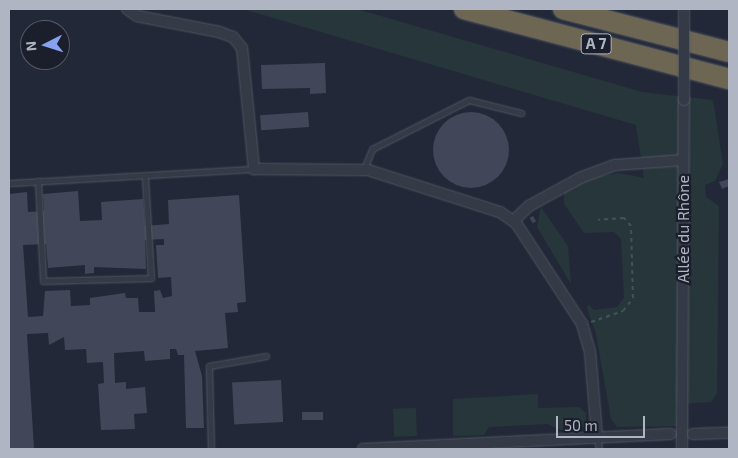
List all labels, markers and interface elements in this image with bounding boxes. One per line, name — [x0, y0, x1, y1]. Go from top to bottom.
north arrow — [20, 20, 70, 70]
road number: A 7 — [580, 32, 612, 56]
text: N — [22, 40, 39, 52]
street label: Allée du Rhône — [673, 175, 693, 283]
scale bar — [558, 406, 647, 438]
text: 50 m — [564, 416, 598, 434]

